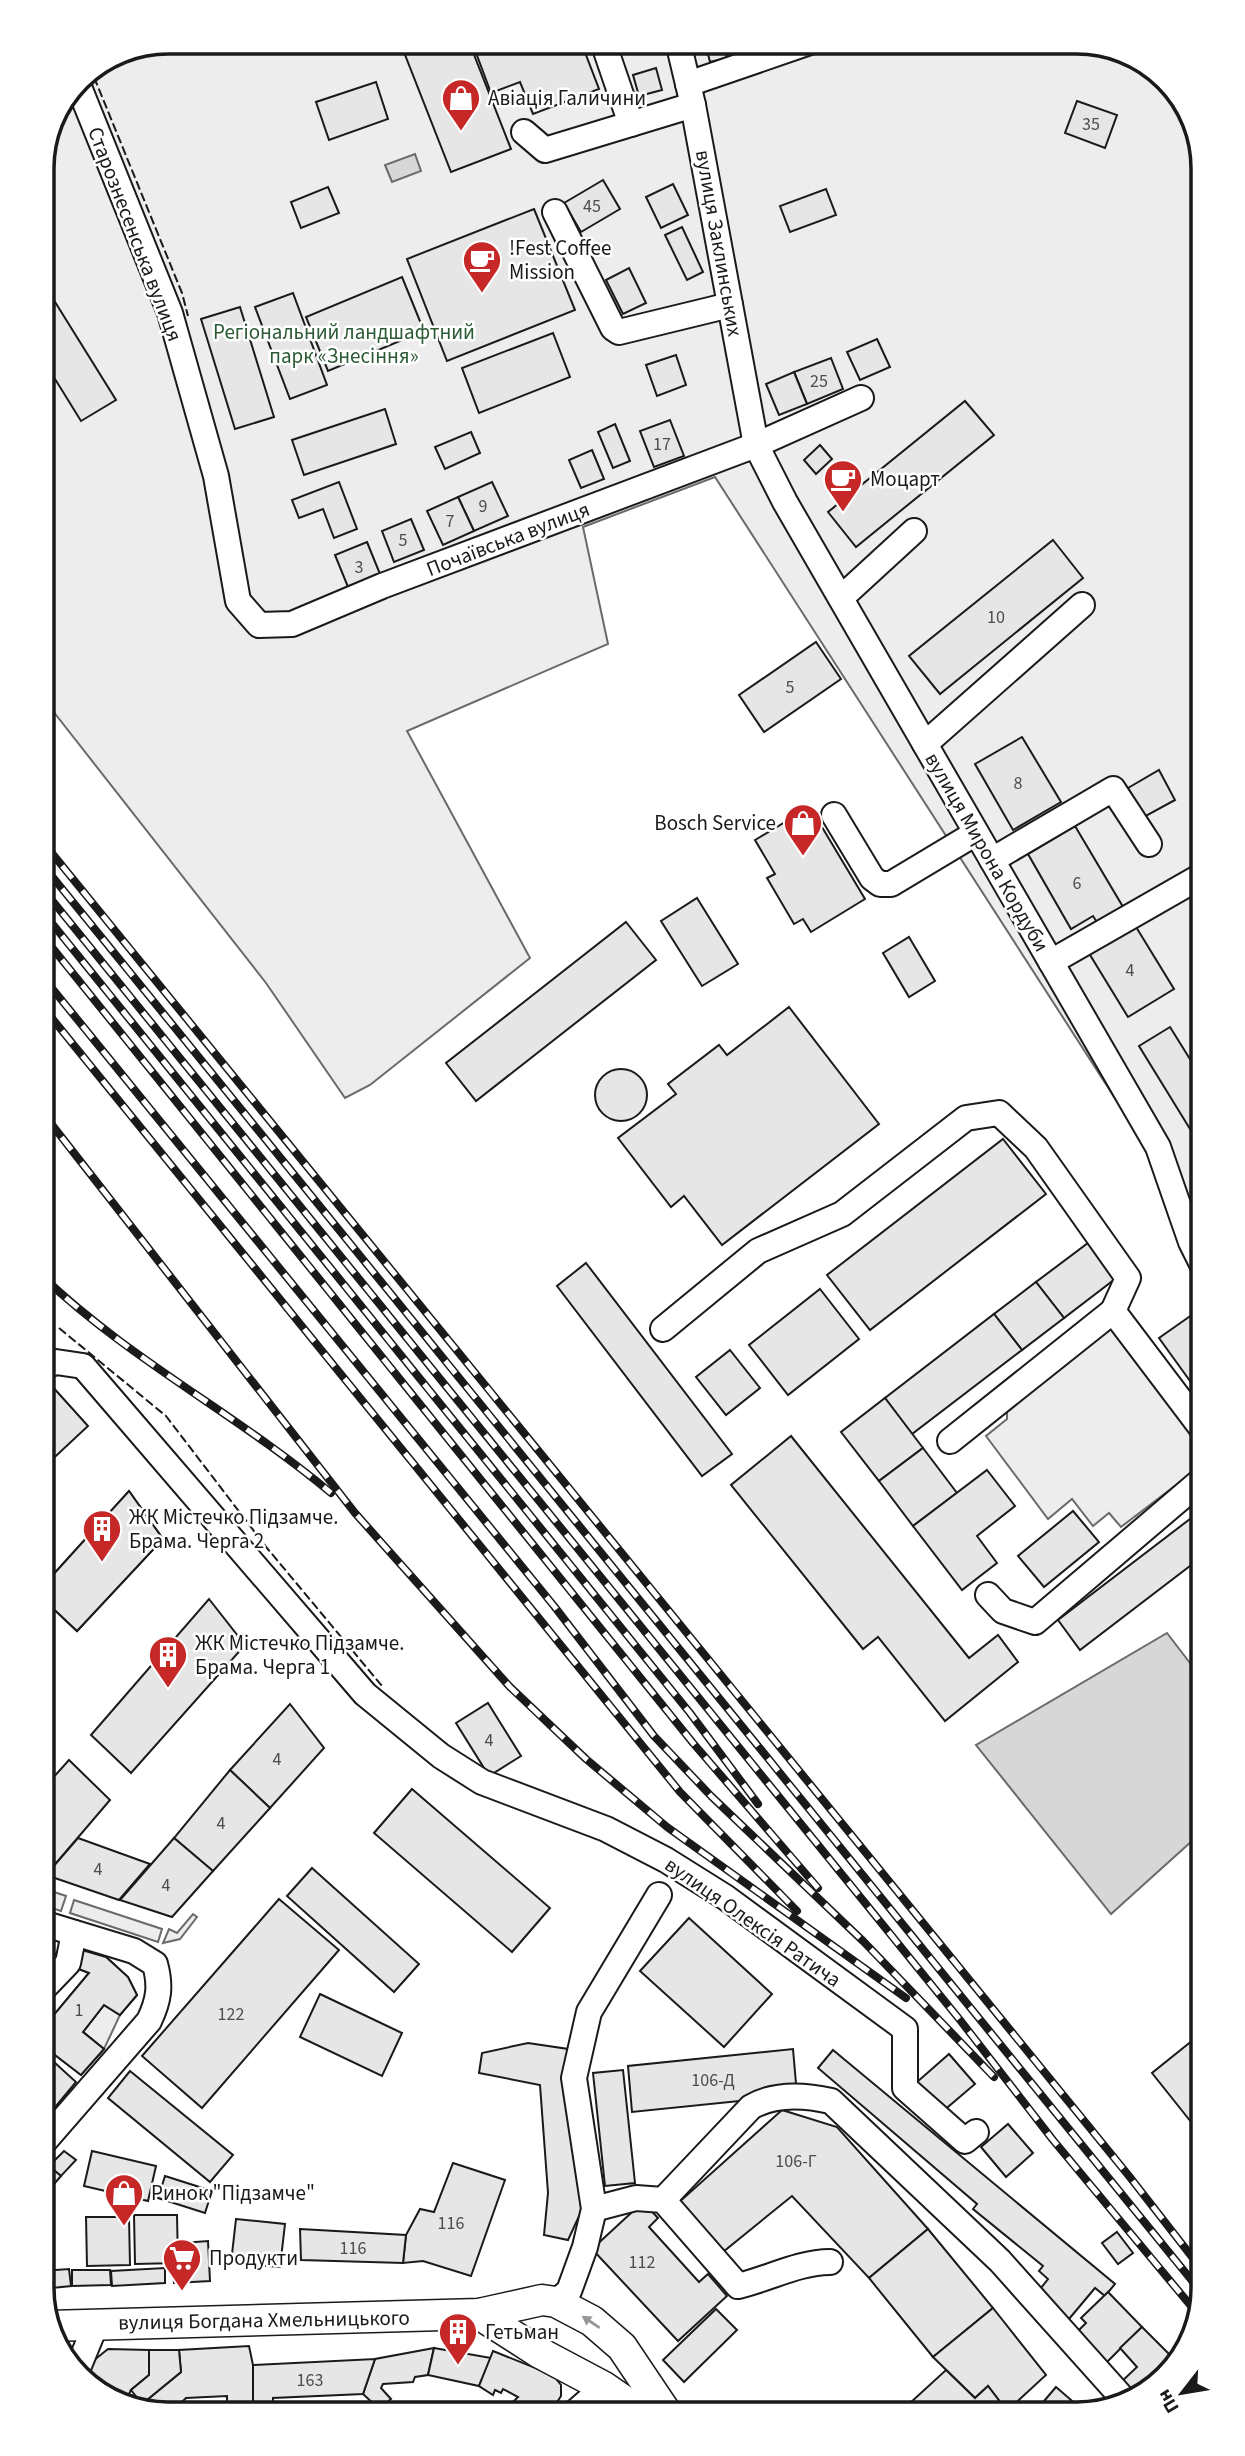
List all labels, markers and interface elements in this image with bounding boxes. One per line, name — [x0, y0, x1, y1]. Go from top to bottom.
shop icon: Авіація Галичини — [440, 77, 482, 132]
place label: Авіація Галичини — [488, 83, 646, 113]
house number: 35 — [1082, 112, 1100, 137]
street label: Старознесенська вулиця — [80, 122, 190, 346]
street label: вулиця Заклинських — [688, 147, 750, 339]
house number: 45 — [583, 194, 601, 219]
place label: !Fest Coffee Mission — [509, 233, 611, 287]
cafe icon: !Fest Coffee Mission — [461, 239, 503, 294]
park label: Регіональний ландшафтний парк «Знесіння» — [213, 317, 475, 371]
house number: 25 — [810, 369, 828, 394]
house number: 17 — [653, 432, 671, 457]
cafe icon: Моцарт — [822, 458, 864, 513]
place label: Моцарт — [870, 464, 940, 494]
street label: Почаївська вулиця — [422, 494, 594, 584]
house number: 9 — [479, 494, 488, 519]
house number: 7 — [446, 509, 455, 534]
house number: 5 — [399, 528, 408, 553]
house number: 3 — [355, 555, 364, 580]
house number: 10 — [987, 605, 1005, 630]
house number: 5 — [786, 675, 795, 700]
street label: вулиця Мирона Кордуби — [918, 747, 1056, 957]
house number: 8 — [1014, 771, 1023, 796]
shop icon: Bosch Service — [782, 802, 824, 857]
place label: Bosch Service — [654, 808, 776, 838]
house number: 6 — [1073, 871, 1082, 896]
house number: 4 — [1126, 958, 1135, 983]
place label: ЖК Містечко Підзамче. Брама. Черга 2 — [129, 1502, 339, 1556]
building icon: ЖК Містечко Підзамче. Брама. Черга 2 — [81, 1508, 123, 1563]
place label: ЖК Містечко Підзамче. Брама. Черга 1 — [195, 1628, 405, 1682]
building icon: ЖК Містечко Підзамче. Брама. Черга 1 — [147, 1634, 189, 1689]
house number: 4 — [485, 1728, 494, 1753]
house number: 4 — [273, 1747, 282, 1772]
house number: 4 — [217, 1811, 226, 1836]
street label: вулиця Олексія Ратича — [659, 1850, 847, 1994]
house number: 4 — [94, 1857, 103, 1882]
house number: 4 — [162, 1873, 171, 1898]
house number: 1 — [75, 1998, 83, 2023]
house number: 122 — [218, 2002, 244, 2027]
house number: 106-Д — [691, 2068, 735, 2093]
house number: 106-Г — [775, 2149, 817, 2174]
shop icon: Ринок "Підзамче" — [103, 2172, 145, 2227]
place label: Ринок "Підзамче" — [151, 2178, 315, 2208]
house number: 116 — [438, 2211, 464, 2236]
house number: 116 — [340, 2236, 366, 2261]
supermarket icon: Продукти — [161, 2237, 203, 2292]
place label: Продукти — [209, 2243, 298, 2273]
house number: 112 — [629, 2250, 655, 2275]
street label: вулиця Богдана Хмельницького — [118, 2302, 410, 2338]
building icon: Гетьман — [437, 2311, 479, 2366]
one-way arrow — [581, 2315, 601, 2328]
place label: Гетьман — [485, 2317, 559, 2347]
north arrow — [1147, 2358, 1217, 2428]
house number: 163 — [297, 2368, 323, 2393]
text: Пн — [1151, 2384, 1186, 2418]

